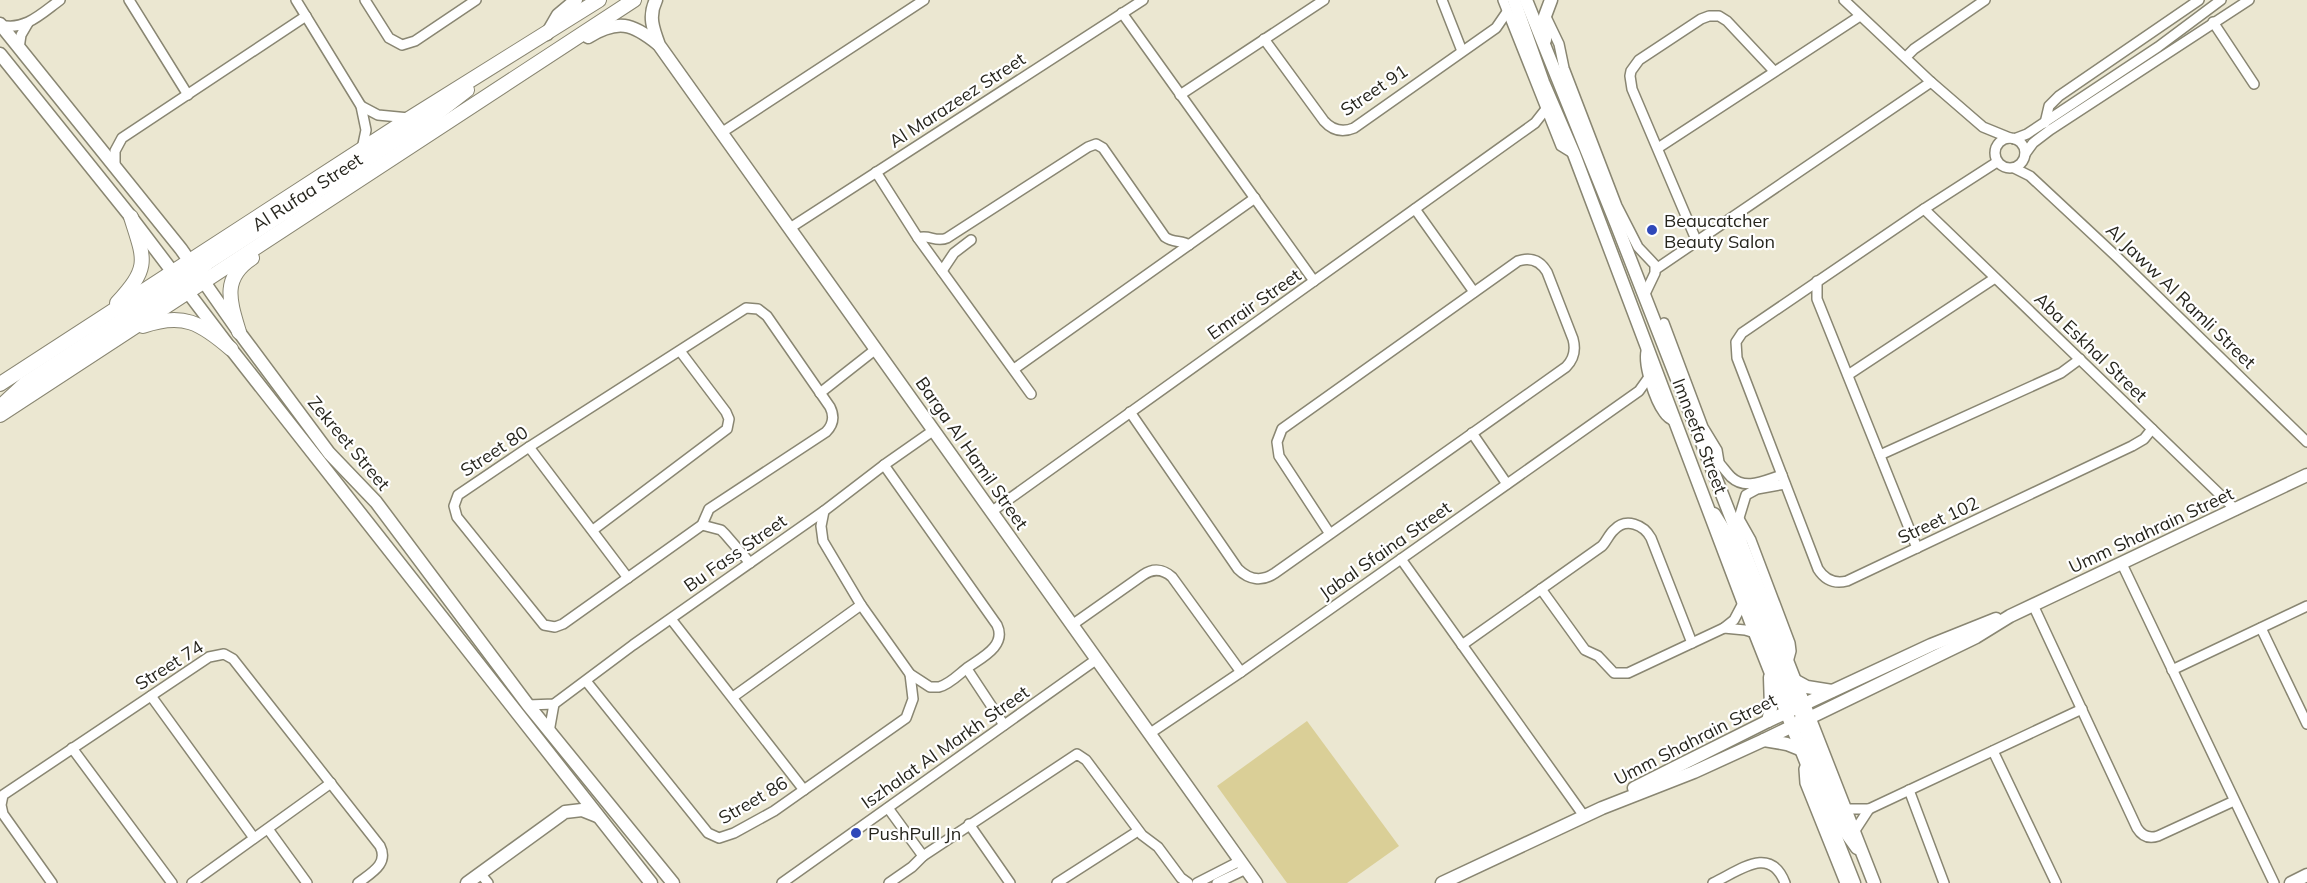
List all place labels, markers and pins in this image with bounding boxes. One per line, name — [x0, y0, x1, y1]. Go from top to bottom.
place label: Beaucatcher Beauty Salon — [1664, 209, 1775, 253]
marker: Beaucatcher Beauty Salon — [1645, 223, 1659, 237]
place label: PushPull Jn — [868, 822, 961, 845]
marker: PushPull Jn — [849, 826, 863, 840]

